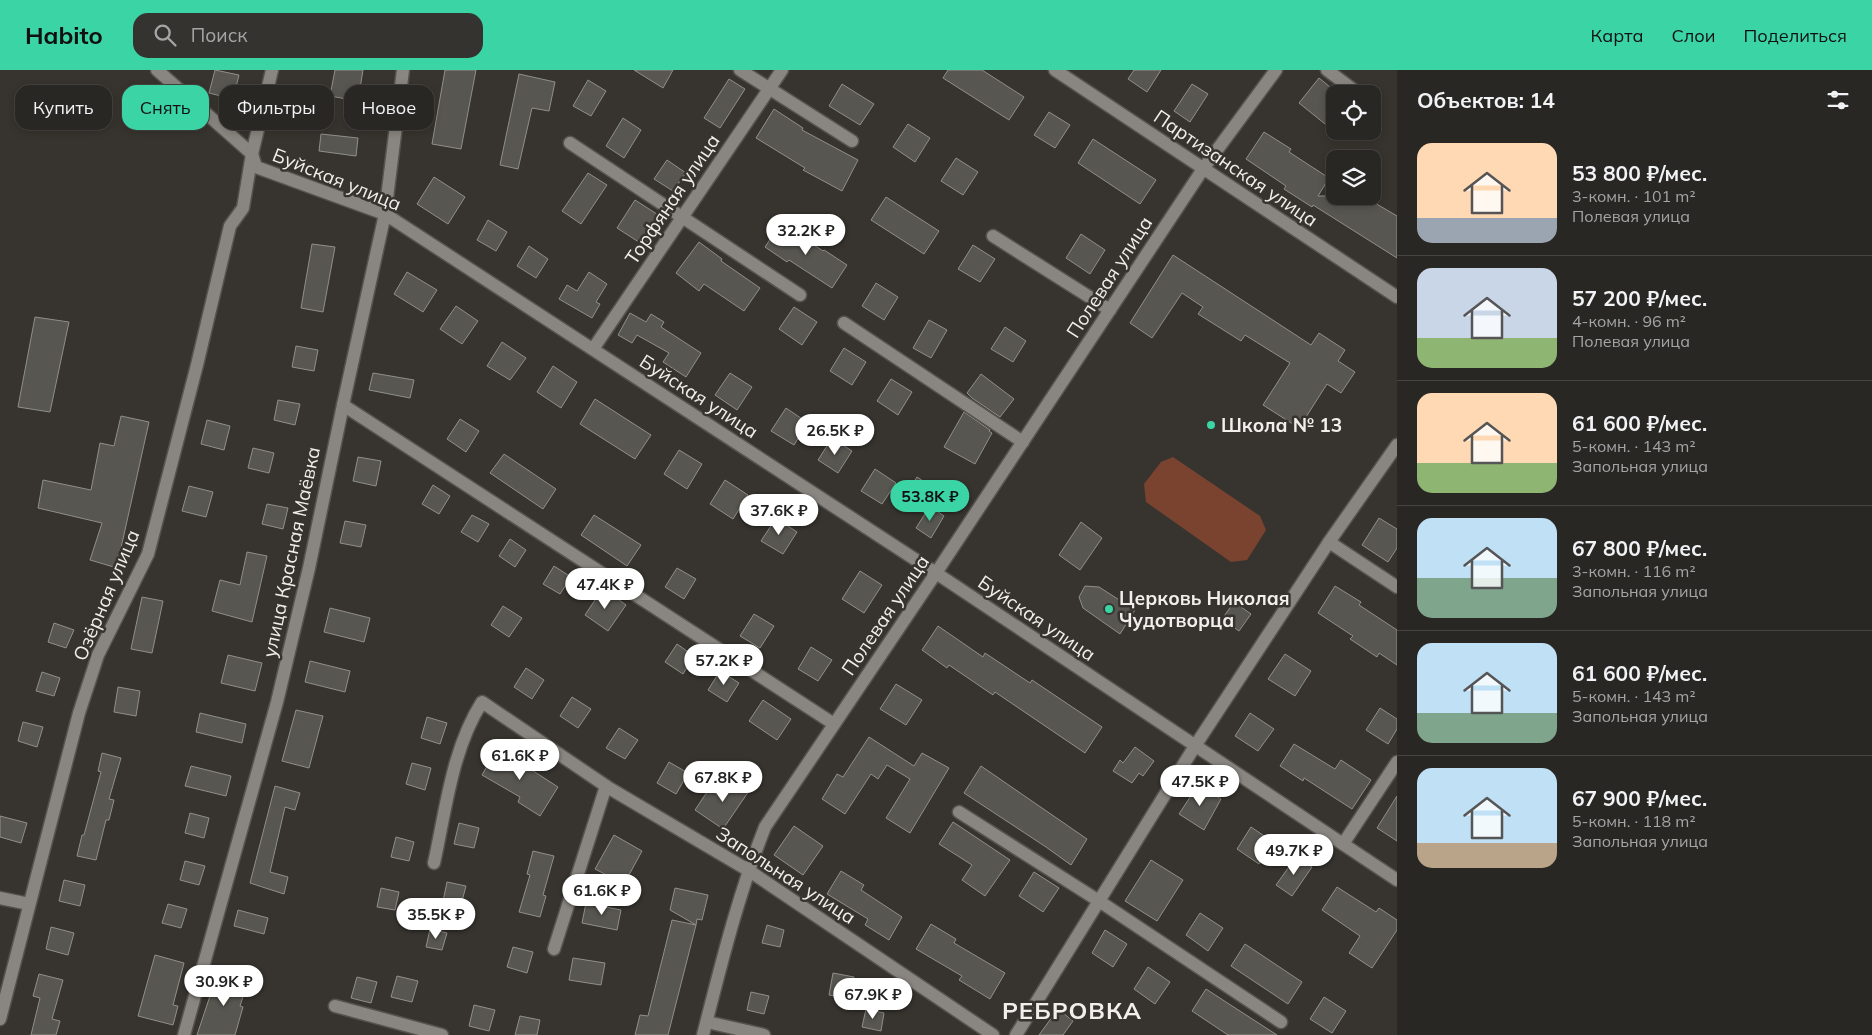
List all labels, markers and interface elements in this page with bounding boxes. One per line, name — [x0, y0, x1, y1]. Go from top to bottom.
search box — [133, 13, 483, 58]
text: Habito — [25, 20, 103, 50]
icon: search — [151, 21, 179, 49]
text: Поиск — [191, 23, 248, 47]
text: Карта — [1591, 24, 1643, 47]
text: Слои — [1671, 24, 1716, 47]
text: Поделиться — [1744, 24, 1847, 47]
chip: Купить — [15, 85, 112, 130]
chip: Снять — [122, 85, 209, 130]
chip: Фильтры — [219, 85, 334, 130]
chip: Новое — [344, 85, 434, 130]
map controls — [1326, 85, 1381, 205]
button: locate — [1326, 85, 1381, 140]
icon: filters — [1824, 86, 1852, 114]
text: Объектов: 14 — [1417, 87, 1555, 113]
street label: Партизанская улица — [1150, 104, 1322, 232]
street label: Торфяная улица — [619, 129, 725, 269]
street label: Буйская улица — [269, 142, 405, 216]
button: layers — [1326, 150, 1381, 205]
text: 53 800 ₽/мес. — [1572, 160, 1707, 186]
icon: home — [1457, 163, 1517, 223]
text: 3-комн. · 101 m² — [1572, 186, 1696, 206]
text: Полевая улица — [1572, 206, 1690, 226]
street label: Полевая улица — [1061, 212, 1157, 342]
pin: 32.2K ₽ — [760, 214, 852, 256]
text: 32.2K ₽ — [777, 220, 835, 240]
text: 57 200 ₽/мес. — [1572, 285, 1707, 311]
icon: home — [1457, 288, 1517, 348]
text: 4-комн. · 96 m² — [1572, 311, 1686, 331]
text: Полевая улица — [1572, 331, 1690, 351]
street label: Буйская улица — [635, 349, 763, 443]
text: 61 600 ₽/мес. — [1572, 410, 1707, 436]
place label: Школа № 13 — [1221, 413, 1342, 437]
icon: home — [1457, 413, 1517, 473]
pin: 26.5K ₽ — [789, 414, 881, 456]
marker: Школа № 13 — [1205, 419, 1217, 431]
text: 26.5K ₽ — [806, 420, 864, 440]
text: 5-комн. · 143 m² — [1572, 436, 1696, 456]
street label: улица Красная Маёвка — [257, 444, 325, 660]
text: Запольная улица — [1572, 456, 1708, 476]
pin: 53.8K ₽ — [884, 480, 976, 522]
text: 53.8K ₽ — [901, 486, 959, 506]
pin: 37.6K ₽ — [733, 494, 825, 536]
text: 37.6K ₽ — [750, 500, 808, 520]
street label: Озёрная улица — [68, 526, 144, 664]
text: 67 800 ₽/мес. — [1572, 535, 1707, 561]
icon: home — [1457, 538, 1517, 598]
street label: Полевая улица — [836, 550, 934, 680]
text: 3-комн. · 116 m² — [1572, 561, 1696, 581]
pin: 47.4K ₽ — [559, 568, 651, 610]
street label: Буйская улица — [974, 570, 1100, 666]
text: 47.4K ₽ — [576, 574, 634, 594]
text: Запольная улица — [1572, 581, 1708, 601]
place label: Церковь Николая Чудотворца — [1119, 586, 1290, 632]
marker: Церковь Николая Чудотворца — [1103, 603, 1115, 615]
pin: 57.2K ₽ — [678, 644, 770, 686]
text: 57.2K ₽ — [695, 650, 753, 670]
text: 61 600 ₽/мес. — [1572, 660, 1707, 686]
icon: home — [1457, 663, 1517, 723]
text: 5-комн. · 143 m² — [1572, 686, 1696, 706]
text: Запольная улица — [1572, 706, 1708, 726]
pin: 61.6K ₽ — [474, 738, 566, 781]
text: 61.6K ₽ — [491, 745, 549, 765]
pin: 67.8K ₽ — [677, 760, 769, 803]
pin: 47.5K ₽ — [1154, 764, 1246, 807]
text: 67.8K ₽ — [694, 767, 752, 787]
text: 47.5K ₽ — [1171, 771, 1229, 791]
text: 67 900 ₽/мес. — [1572, 785, 1707, 811]
icon: home — [1457, 788, 1517, 848]
text: 5-комн. · 118 m² — [1572, 811, 1696, 831]
street label: Запольная улица — [712, 821, 860, 929]
text: Запольная улица — [1572, 831, 1708, 851]
pin: 49.7K ₽ — [1248, 834, 1340, 876]
text: 49.7K ₽ — [1265, 840, 1323, 860]
pin: 61.6K ₽ — [556, 874, 648, 916]
text: 61.6K ₽ — [573, 880, 631, 900]
pin: 35.5K ₽ — [390, 898, 482, 940]
text: 35.5K ₽ — [407, 904, 465, 924]
pin: 30.9K ₽ — [178, 964, 270, 1007]
text: 30.9K ₽ — [195, 971, 253, 991]
pin: 67.9K ₽ — [827, 978, 919, 1020]
text: 67.9K ₽ — [844, 984, 902, 1004]
district label: РЕБРОВКА — [1002, 995, 1142, 1025]

